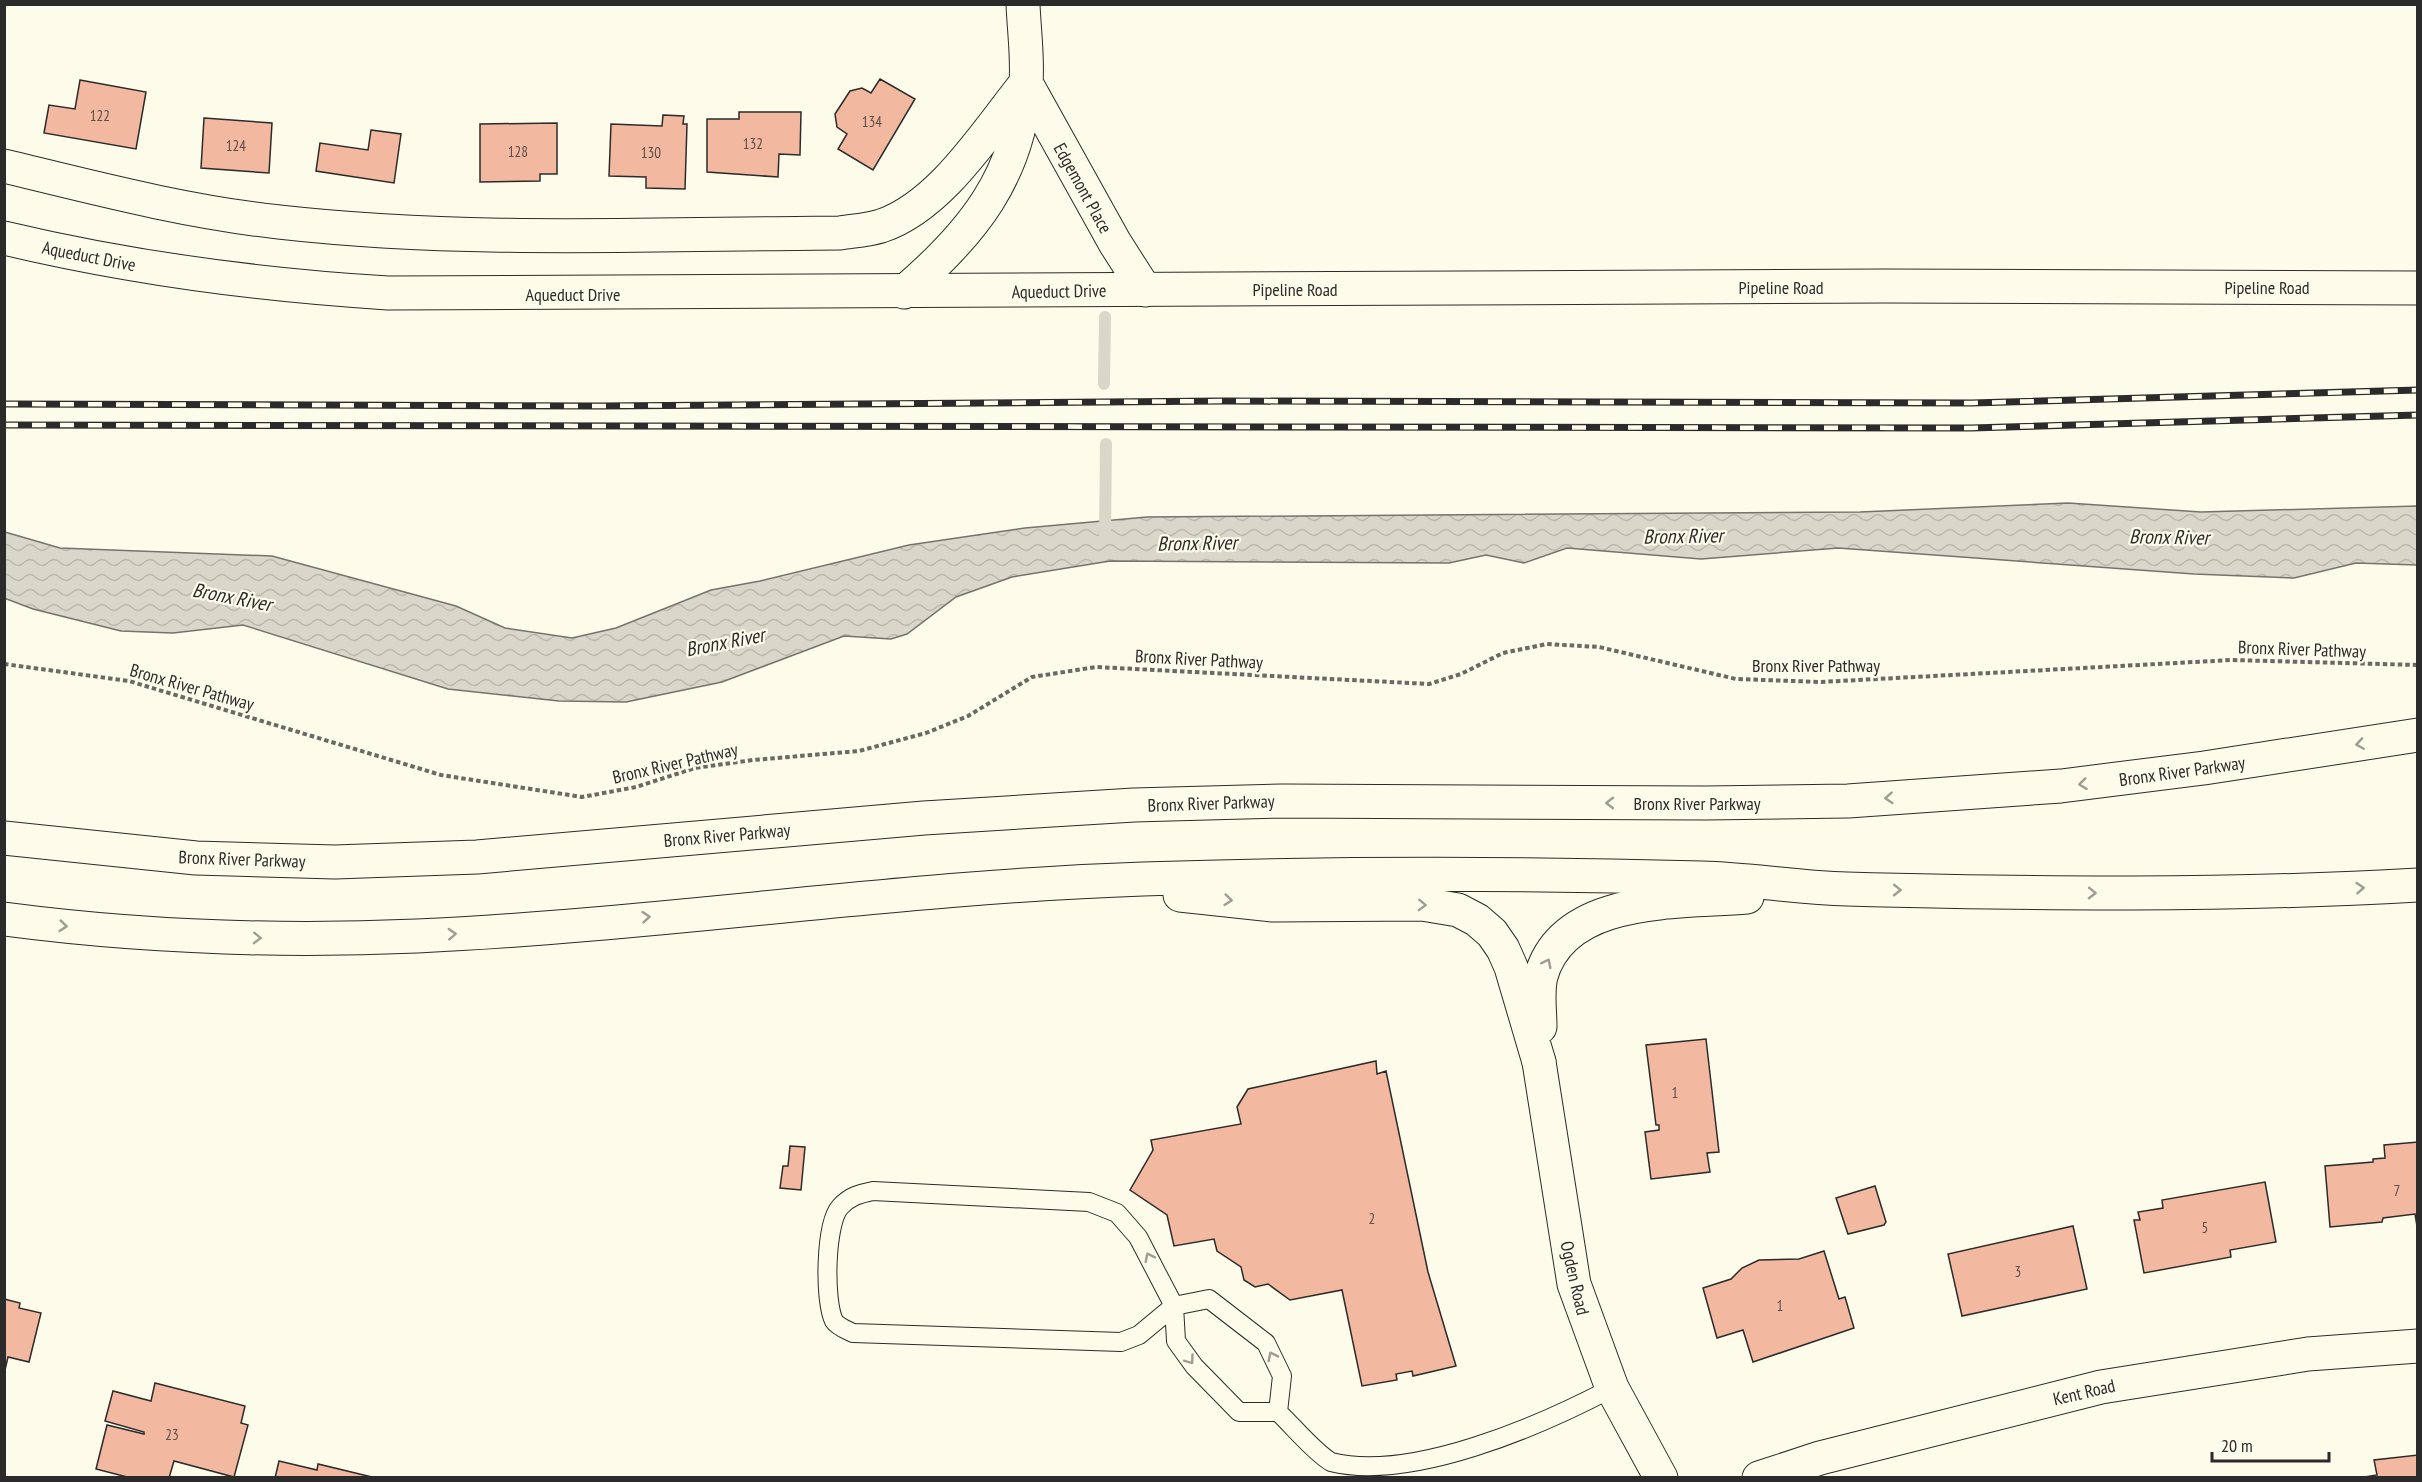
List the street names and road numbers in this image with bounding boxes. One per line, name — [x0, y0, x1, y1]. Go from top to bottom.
street label: Edgemont Place — [1049, 139, 1117, 237]
street label: Aqueduct Drive — [40, 236, 138, 276]
street label: Pipeline Road — [1738, 276, 1824, 299]
street label: Pipeline Road — [2224, 276, 2310, 299]
street label: Pipeline Road — [1252, 278, 1338, 301]
street label: Aqueduct Drive — [1011, 279, 1107, 303]
street label: Aqueduct Drive — [526, 283, 620, 306]
street label: Bronx River Pathway — [2238, 635, 2367, 663]
street label: Bronx River Pathway — [1135, 644, 1264, 674]
street label: Bronx River Pathway — [1752, 654, 1880, 677]
street label: Bronx River Pathway — [127, 658, 257, 716]
street label: Bronx River Pathway — [610, 737, 740, 789]
street label: Bronx River Parkway — [2118, 751, 2247, 791]
street label: Bronx River Parkway — [1147, 789, 1275, 817]
street label: Bronx River Parkway — [1634, 792, 1761, 815]
street label: Bronx River Parkway — [663, 818, 791, 852]
street label: Bronx River Parkway — [178, 845, 306, 873]
street label: Ogden Road — [1555, 1239, 1595, 1317]
street label: Kent Road — [2051, 1374, 2117, 1410]

